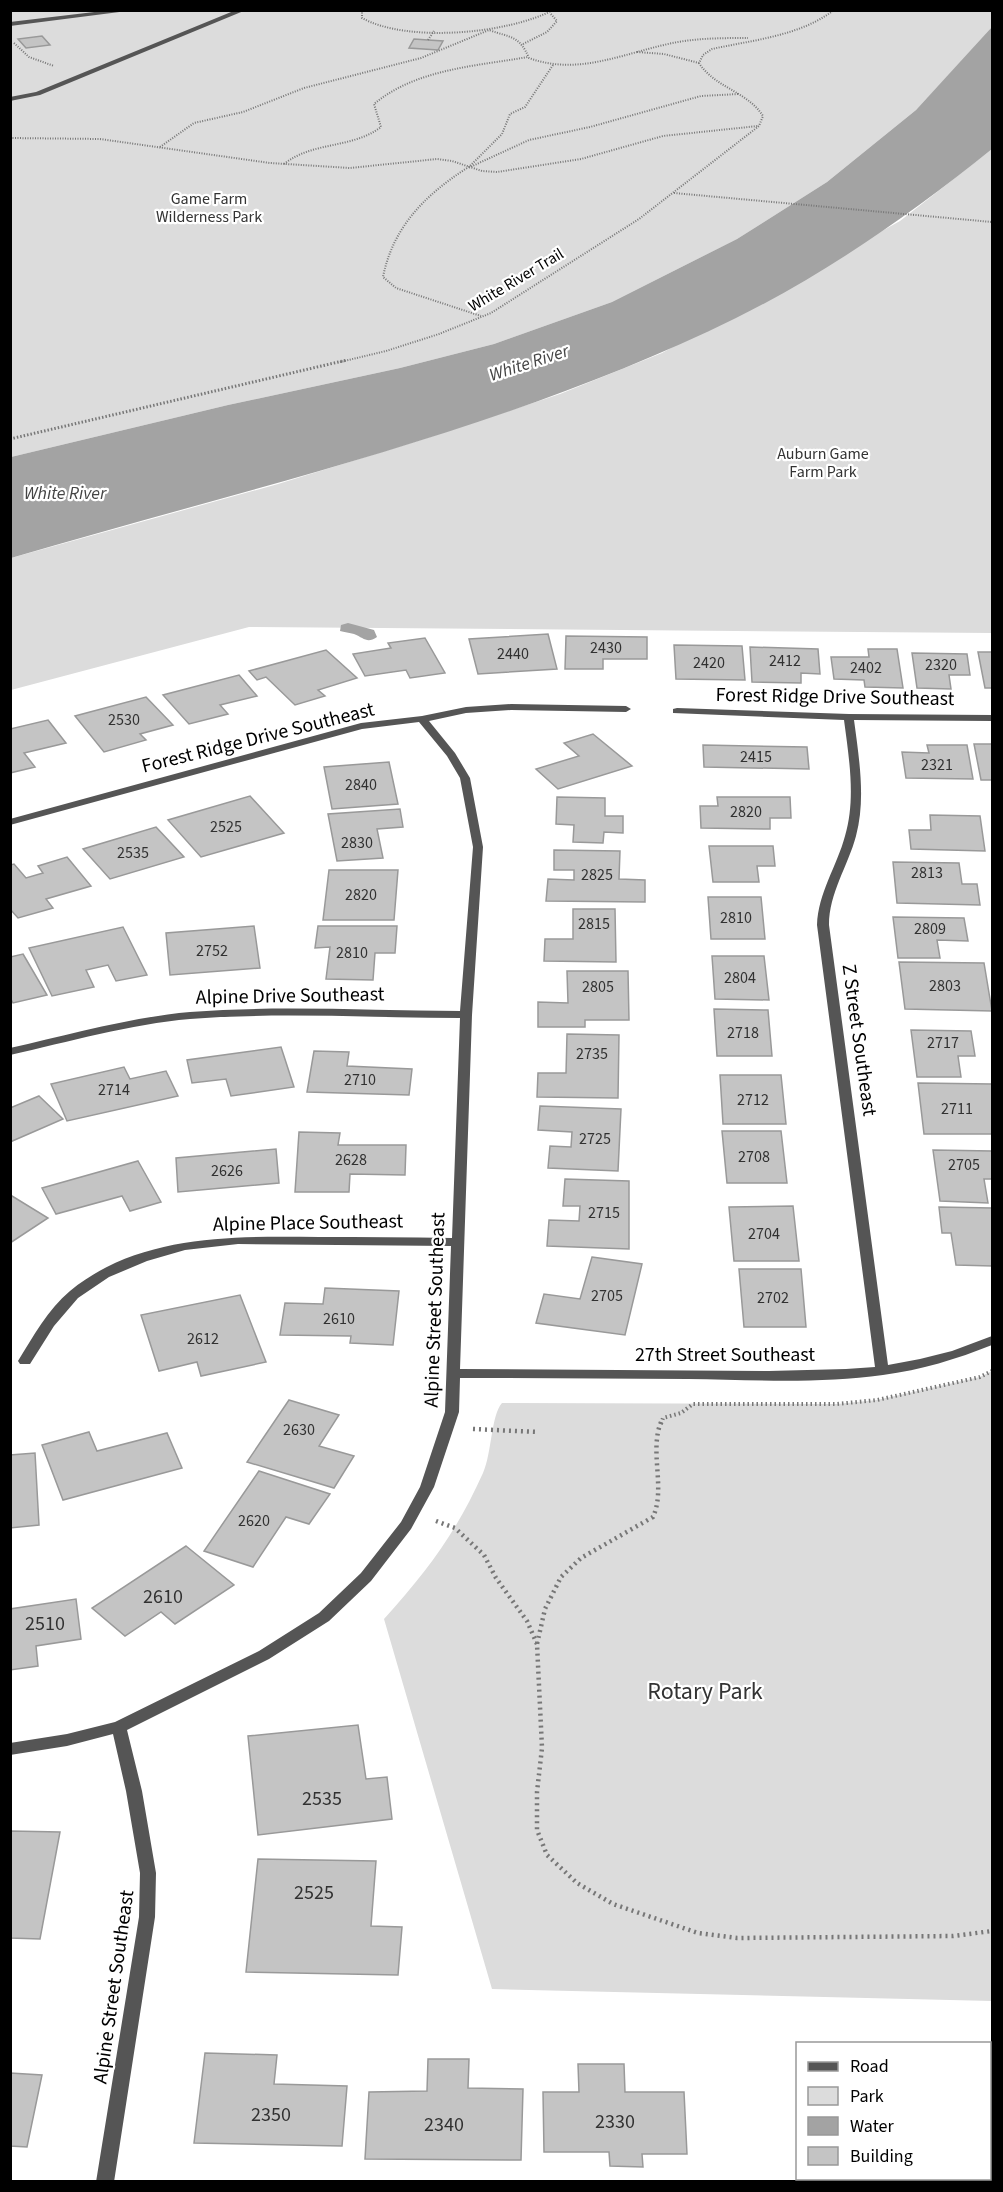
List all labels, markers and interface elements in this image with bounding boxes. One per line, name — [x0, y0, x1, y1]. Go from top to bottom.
park label: Game Farm Wilderness Park — [156, 188, 262, 228]
street label: White River Trail — [464, 243, 568, 317]
water label: White River — [486, 338, 573, 388]
park label: Auburn Game Farm Park — [777, 443, 869, 483]
water label: White River — [24, 481, 107, 506]
house number: 2430 — [590, 637, 622, 659]
house number: 2440 — [497, 643, 529, 665]
house number: 2412 — [769, 650, 801, 672]
house number: 2420 — [693, 652, 725, 674]
house number: 2320 — [925, 654, 957, 676]
house number: 2402 — [850, 657, 882, 679]
street label: Forest Ridge Drive Southeast — [715, 681, 955, 713]
street label: Forest Ridge Drive Southeast — [139, 695, 377, 780]
house number: 2530 — [108, 709, 140, 731]
house number: 2415 — [740, 746, 772, 768]
house number: 2321 — [921, 754, 953, 776]
house number: 2840 — [345, 774, 377, 796]
house number: 2820 — [730, 801, 762, 823]
house number: 2525 — [210, 816, 242, 838]
house number: 2830 — [341, 832, 373, 854]
house number: 2535 — [117, 842, 149, 864]
house number: 2813 — [911, 862, 943, 884]
house number: 2825 — [581, 864, 613, 886]
house number: 2820 — [345, 884, 377, 906]
house number: 2810 — [720, 907, 752, 929]
house number: 2815 — [578, 913, 610, 935]
house number: 2809 — [914, 918, 946, 940]
house number: 2752 — [196, 940, 228, 962]
house number: 2810 — [336, 942, 368, 964]
street label: Z Street Southeast — [834, 962, 884, 1118]
house number: 2804 — [724, 967, 756, 989]
house number: 2803 — [929, 975, 961, 997]
house number: 2805 — [582, 976, 614, 998]
street label: Alpine Drive Southeast — [195, 980, 385, 1012]
house number: 2718 — [727, 1022, 759, 1044]
house number: 2717 — [927, 1032, 959, 1054]
house number: 2735 — [576, 1043, 608, 1065]
house number: 2710 — [344, 1069, 376, 1091]
house number: 2714 — [98, 1079, 130, 1101]
house number: 2712 — [737, 1089, 769, 1111]
house number: 2711 — [941, 1098, 973, 1120]
house number: 2725 — [579, 1128, 611, 1150]
house number: 2708 — [738, 1146, 770, 1168]
house number: 2628 — [335, 1149, 367, 1171]
house number: 2705 — [948, 1154, 980, 1176]
house number: 2626 — [211, 1160, 243, 1182]
house number: 2715 — [588, 1202, 620, 1224]
street label: Alpine Place Southeast — [213, 1207, 404, 1239]
street label: Alpine Street Southeast — [418, 1212, 452, 1408]
house number: 2704 — [748, 1223, 780, 1245]
house number: 2705 — [591, 1285, 623, 1307]
house number: 2702 — [757, 1287, 789, 1309]
house number: 2610 — [323, 1308, 355, 1330]
house number: 2612 — [187, 1328, 219, 1350]
street label: 27th Street Southeast — [635, 1341, 815, 1369]
house number: 2630 — [283, 1419, 315, 1441]
house number: 2620 — [238, 1510, 270, 1532]
house number: 2610 — [143, 1583, 183, 1611]
house number: 2510 — [25, 1610, 65, 1638]
park label: Rotary Park — [647, 1674, 763, 1709]
house number: 2535 — [302, 1785, 342, 1813]
house number: 2525 — [294, 1879, 334, 1907]
street label: Alpine Street Southeast — [87, 1888, 141, 2086]
legend — [796, 2042, 991, 2180]
text: Road — [850, 2054, 889, 2079]
text: Park — [850, 2084, 884, 2109]
house number: 2350 — [251, 2101, 291, 2129]
house number: 2330 — [595, 2108, 635, 2136]
house number: 2340 — [424, 2111, 464, 2139]
text: Water — [850, 2114, 894, 2139]
text: Building — [850, 2144, 913, 2169]

